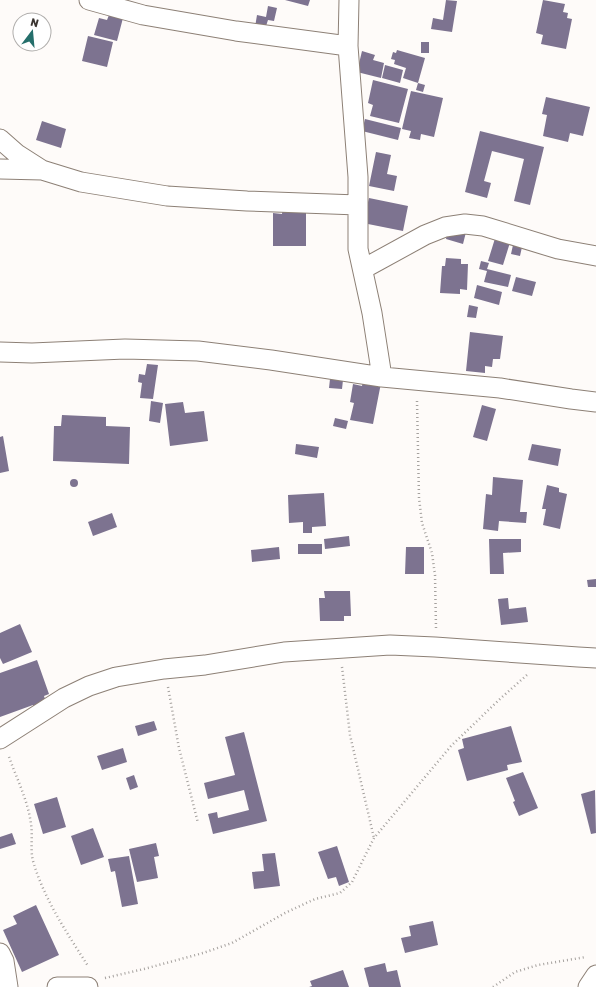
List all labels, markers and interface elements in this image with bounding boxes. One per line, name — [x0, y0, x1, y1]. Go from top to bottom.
north arrow — [12, 12, 52, 52]
text: N — [29, 16, 40, 30]

